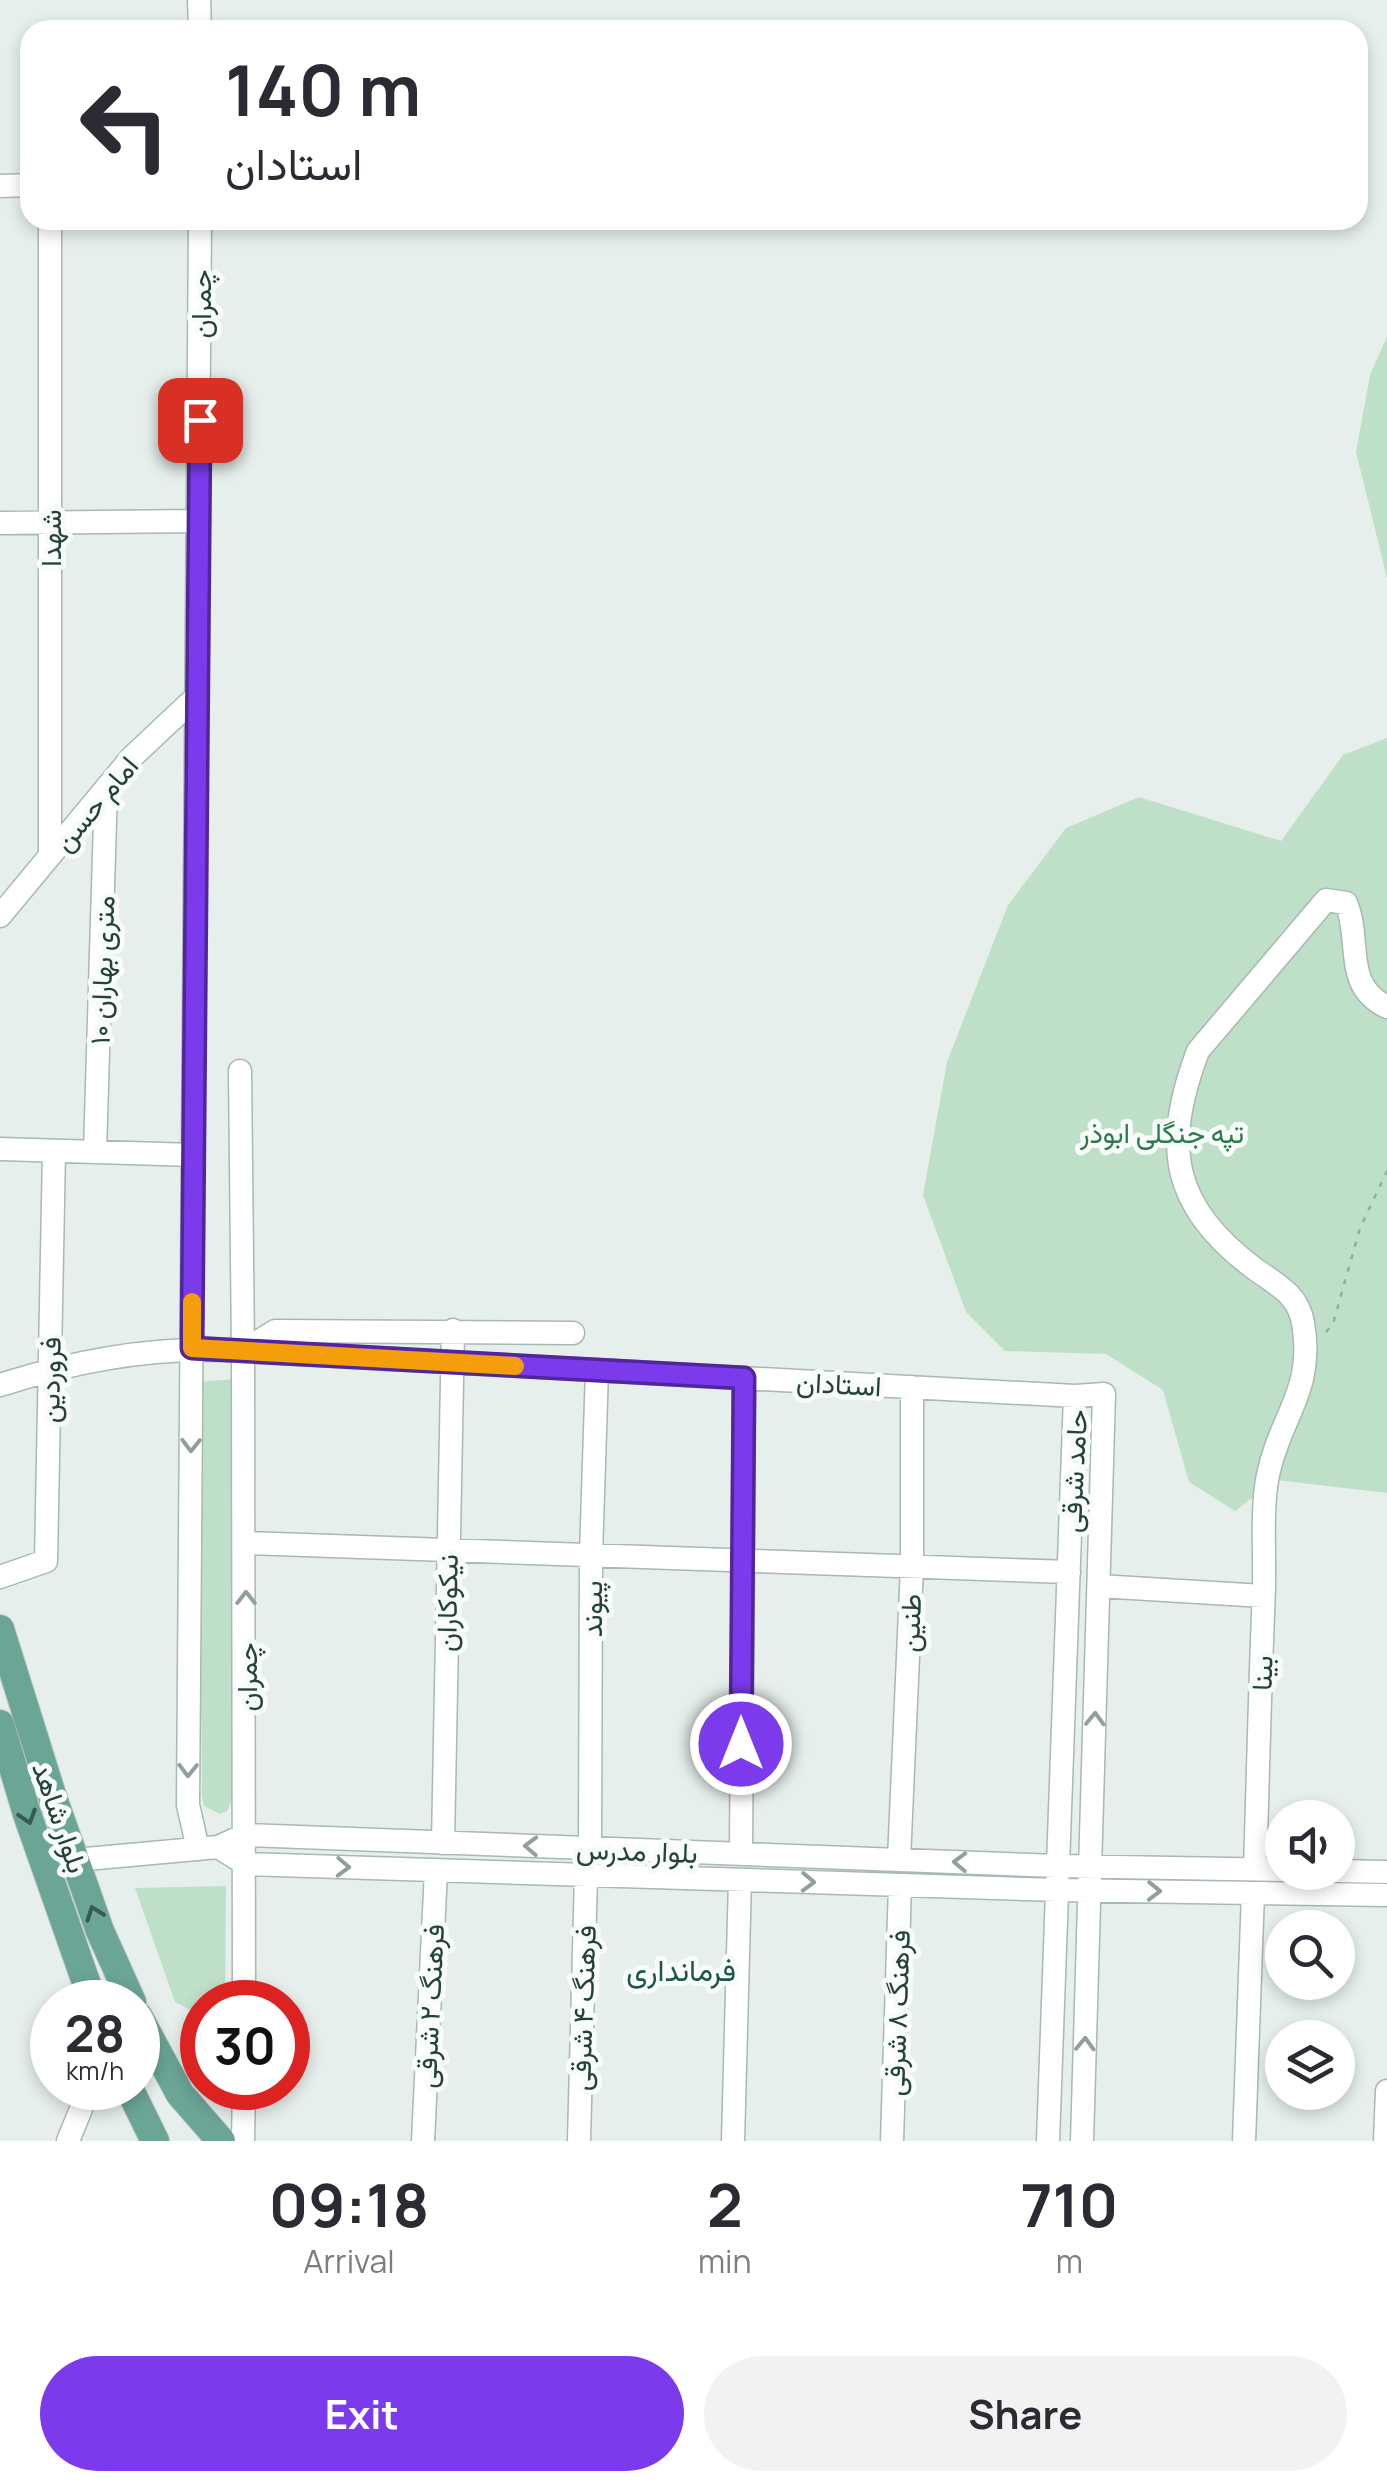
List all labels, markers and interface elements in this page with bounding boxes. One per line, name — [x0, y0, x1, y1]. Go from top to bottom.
text: 140 m — [225, 41, 421, 137]
icon: left — [60, 60, 190, 190]
text: استادان — [225, 132, 362, 194]
street label: چمران — [181, 269, 220, 339]
pin — [158, 378, 243, 463]
icon: arrive — [173, 393, 228, 448]
street label: شهدا — [31, 509, 69, 567]
street label: امام حسن — [44, 747, 147, 859]
street label: ۱۰ متری بهاران — [79, 895, 123, 1045]
park label: تپه جنگلی ابوذر — [1079, 1113, 1244, 1152]
street label: فروردین — [29, 1337, 69, 1423]
street label: استادان — [795, 1362, 883, 1404]
street label: حامد شرقی — [1051, 1408, 1095, 1534]
one-way arrow — [180, 1438, 202, 1454]
street label: نیکوکاران — [426, 1554, 466, 1652]
street label: پیوند — [572, 1581, 611, 1637]
one-way arrow — [235, 1589, 257, 1604]
street label: طنین — [889, 1593, 929, 1653]
street label: چمران — [227, 1642, 266, 1712]
street label: بینا — [1241, 1655, 1281, 1691]
position arrow — [689, 1692, 793, 1796]
one-way arrow — [1084, 1710, 1105, 1726]
street label: بلوار شاهد — [24, 1756, 98, 1878]
one-way arrow — [177, 1764, 199, 1779]
map controls — [1265, 1800, 1355, 2110]
button: sound — [1265, 1800, 1355, 1890]
one-way arrow — [17, 1808, 37, 1825]
street label: بلوار مدرس — [576, 1829, 698, 1871]
one-way arrow — [522, 1836, 538, 1857]
one-way arrow — [952, 1852, 968, 1873]
one-way arrow — [336, 1857, 352, 1878]
one-way arrow — [800, 1871, 816, 1892]
one-way arrow — [1147, 1881, 1163, 1902]
one-way arrow — [85, 1905, 106, 1922]
button: search — [1265, 1910, 1355, 2000]
street label: فرهنگ ۲ شرقی — [406, 1923, 452, 2089]
street label: فرهنگ ۴ شرقی — [560, 1924, 604, 2092]
street label: فرهنگ ۸ شرقی — [874, 1929, 918, 2097]
district label: فرمانداری — [626, 1949, 736, 1990]
speed limit sign: 30 — [180, 1980, 310, 2110]
text: 28 — [65, 1999, 125, 2067]
button: layers — [1265, 2020, 1355, 2110]
one-way arrow — [1074, 2035, 1095, 2051]
text: km/h — [66, 2053, 124, 2088]
text: 09:18 — [269, 2163, 429, 2245]
text: 2 — [707, 2163, 743, 2245]
text: 710 — [1020, 2163, 1118, 2245]
text: Arrival — [303, 2239, 395, 2283]
text: min — [698, 2239, 752, 2283]
text: m — [1056, 2239, 1083, 2283]
button: Exit — [40, 2356, 684, 2471]
button: Share — [704, 2356, 1347, 2471]

